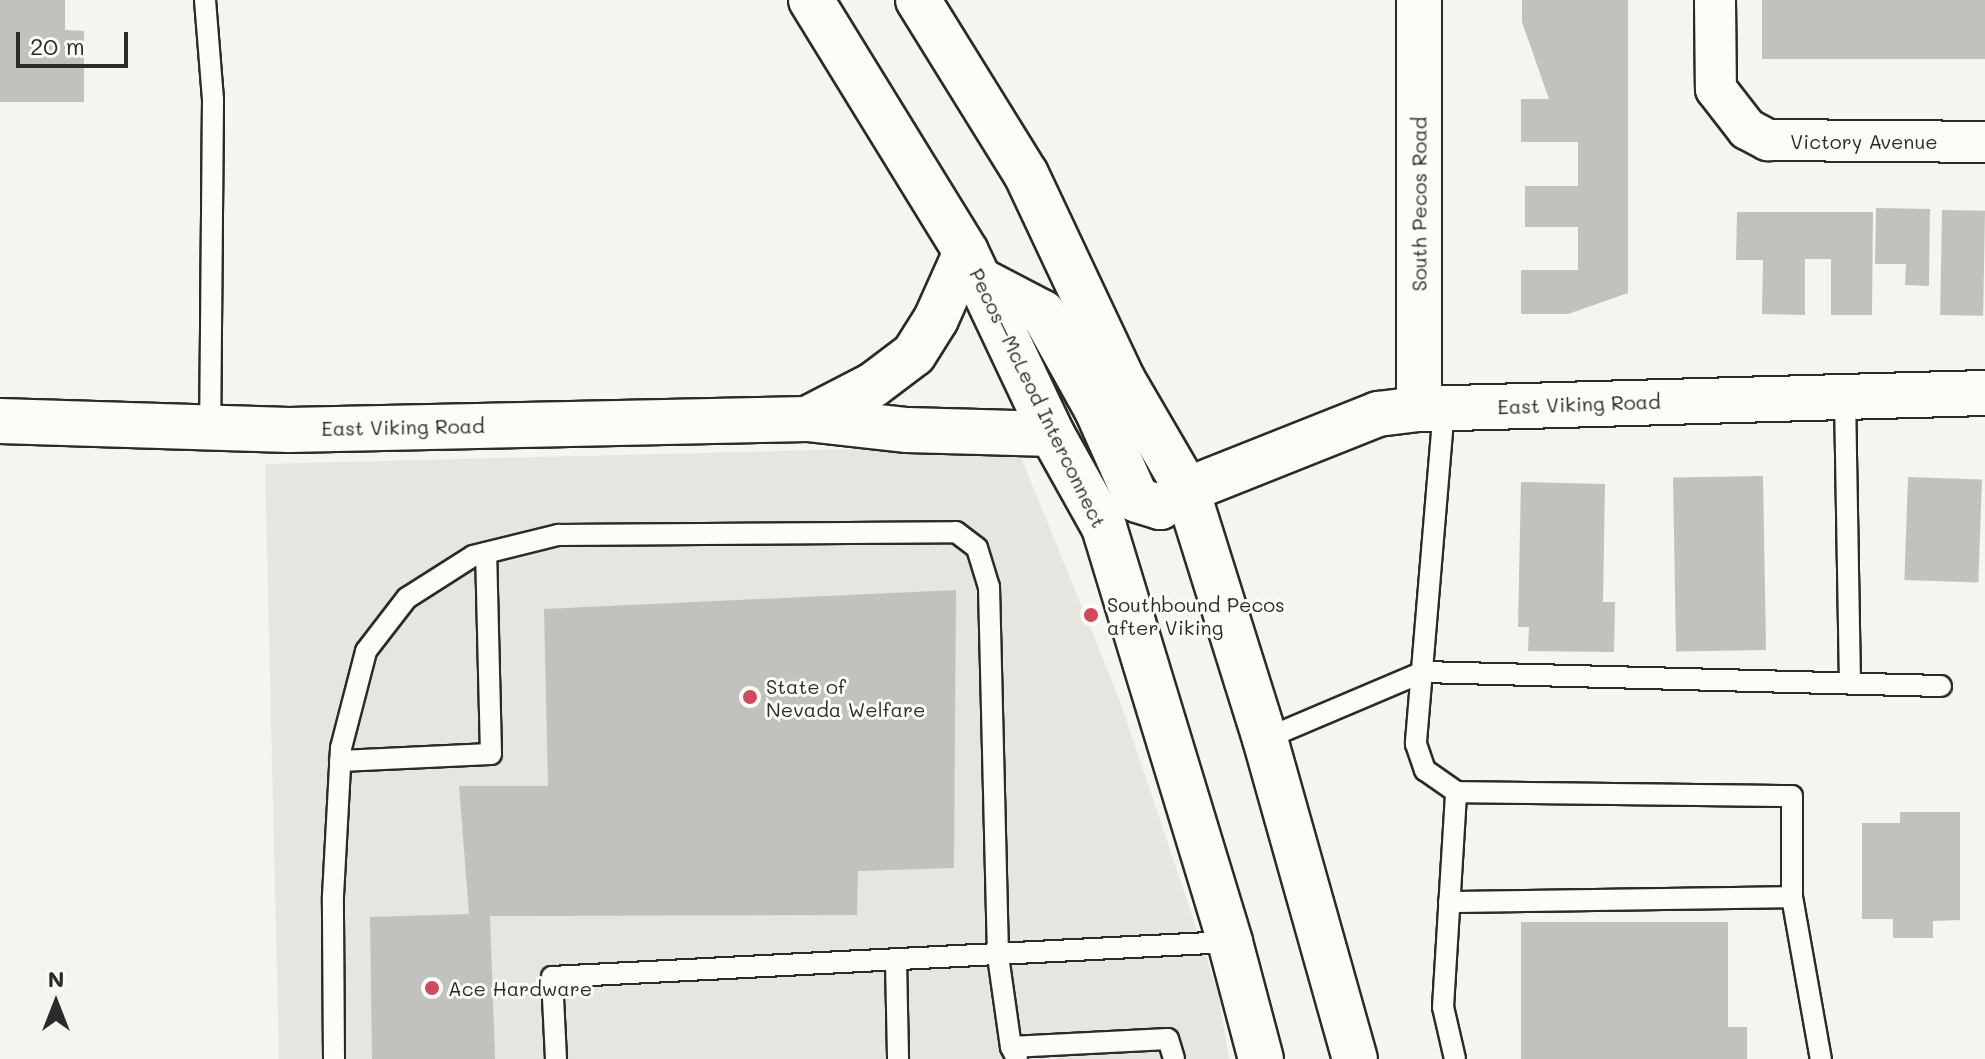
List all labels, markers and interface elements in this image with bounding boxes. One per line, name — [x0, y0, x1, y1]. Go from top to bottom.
scale bar — [20, 16, 132, 66]
text: 20 m — [30, 30, 85, 61]
street label: South Pecos Road — [1407, 117, 1431, 291]
street label: Victory Avenue — [1790, 129, 1938, 153]
street label: Pecos–McLeod Interconnect — [965, 264, 1111, 532]
street label: East Viking Road — [1497, 389, 1661, 419]
street label: East Viking Road — [321, 414, 485, 440]
place label: Southbound Pecos after Viking — [1107, 592, 1285, 639]
marker: Southbound Pecos after Viking — [1082, 606, 1100, 624]
place label: State of Nevada Welfare — [766, 674, 925, 721]
marker: State of Nevada Welfare — [741, 688, 759, 706]
north arrow — [16, 963, 96, 1043]
text: N — [48, 964, 64, 993]
place label: Ace Hardware — [448, 976, 592, 1000]
marker: Ace Hardware — [423, 979, 441, 997]

